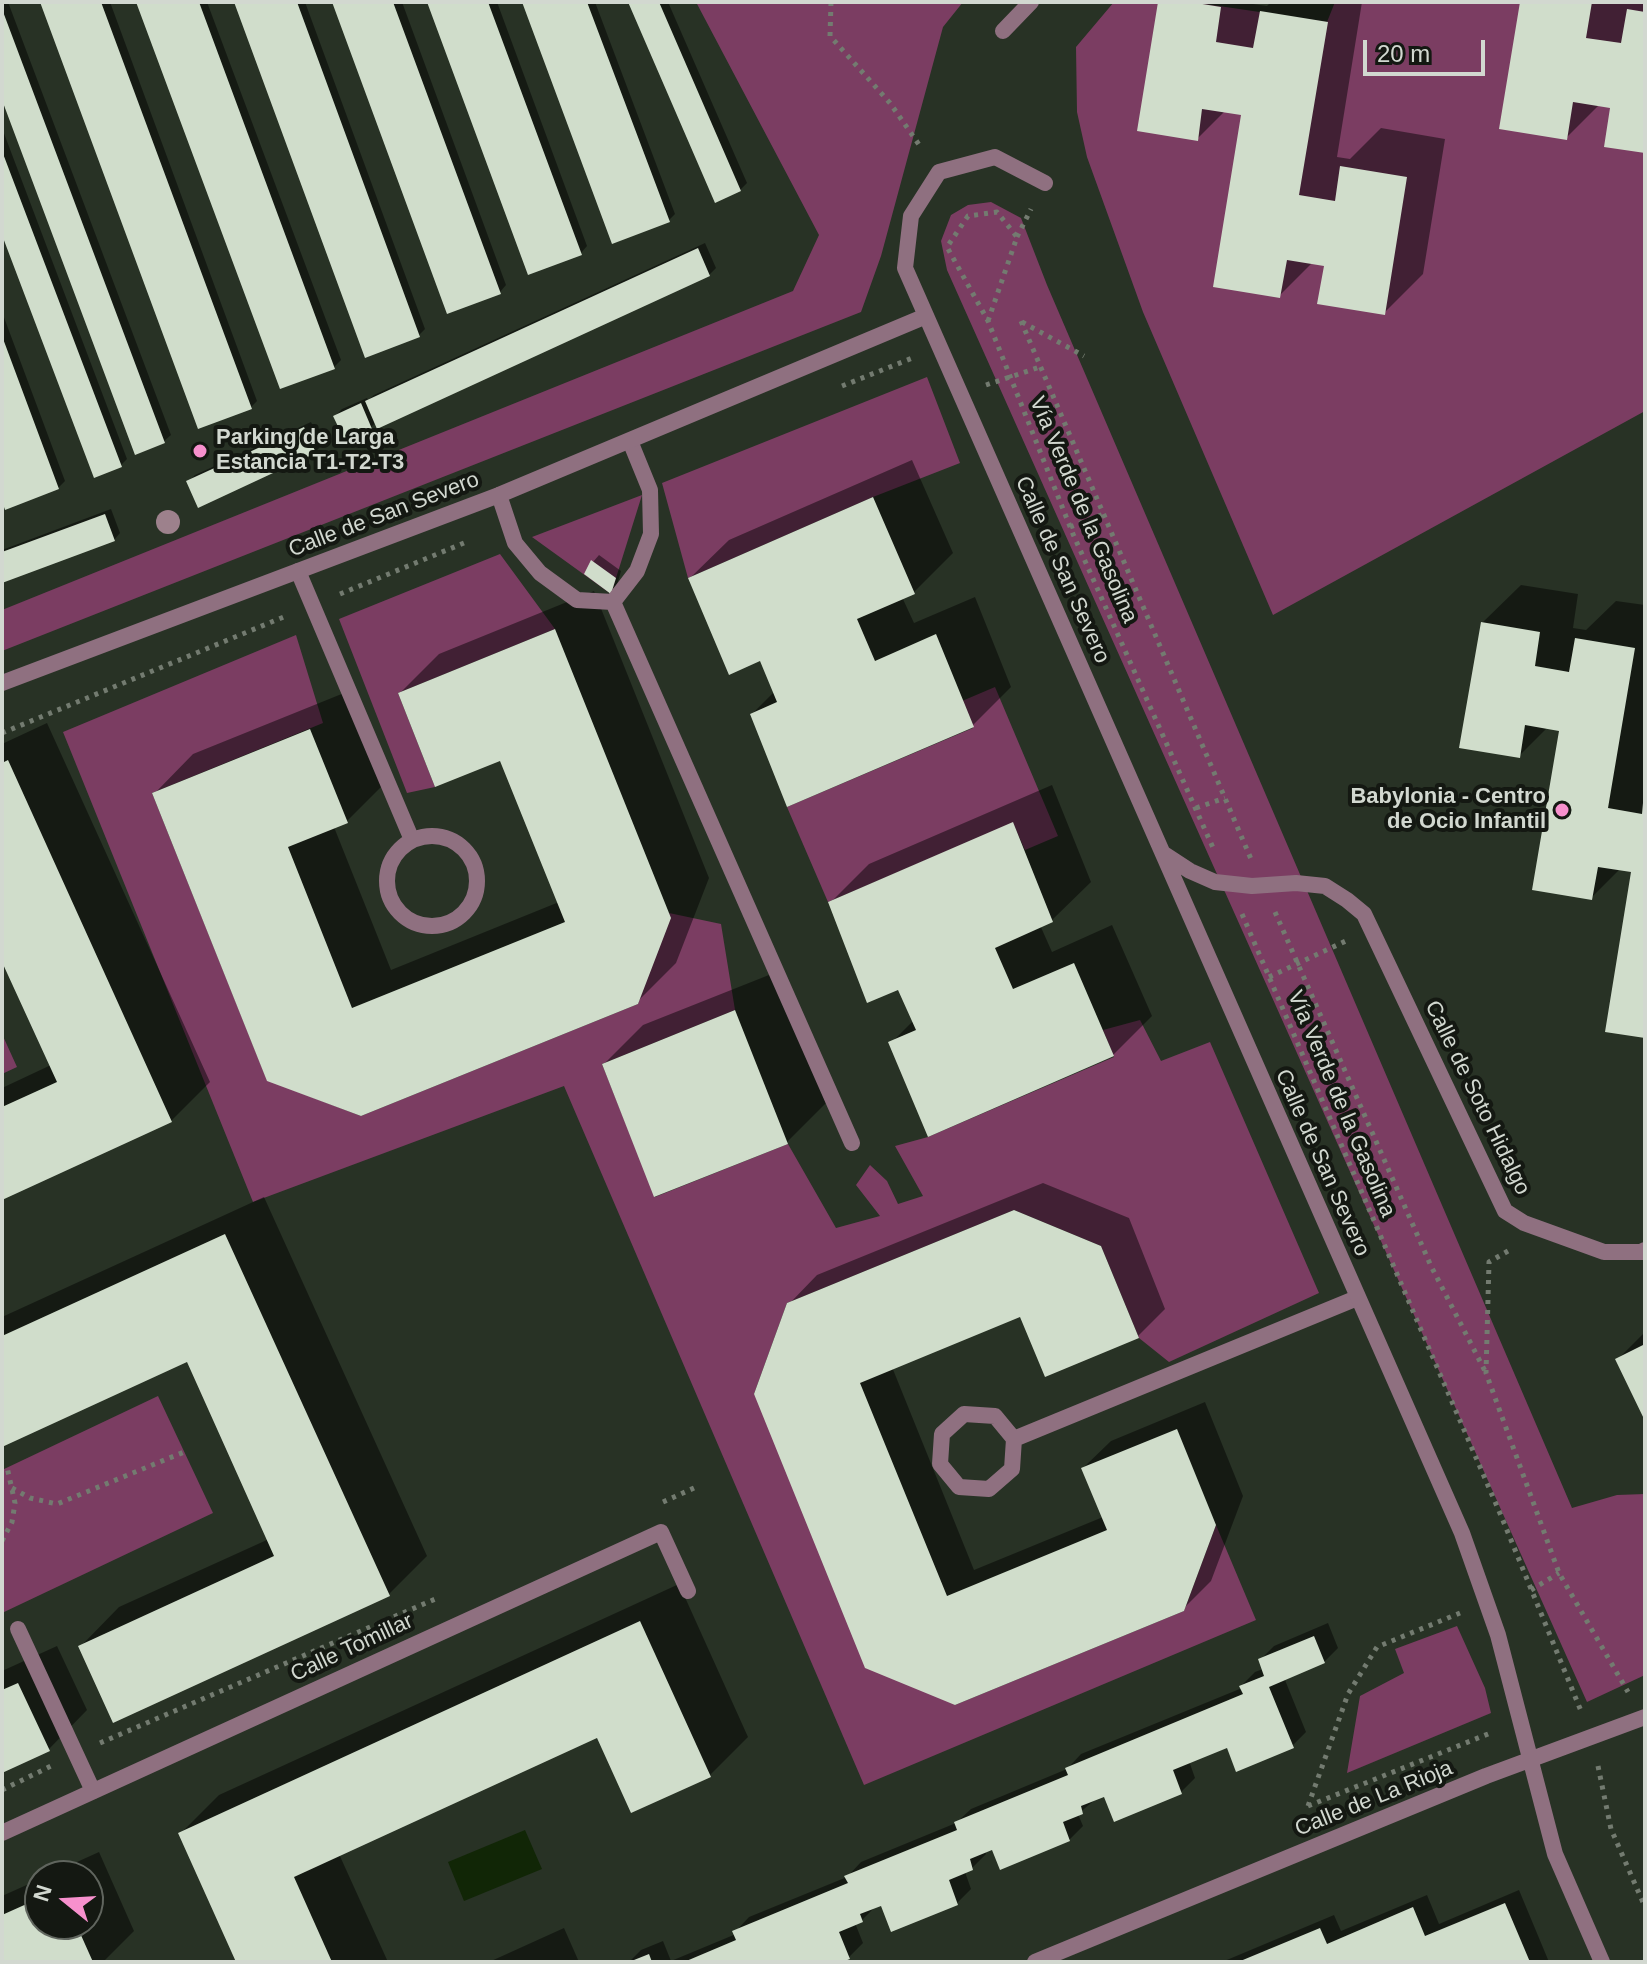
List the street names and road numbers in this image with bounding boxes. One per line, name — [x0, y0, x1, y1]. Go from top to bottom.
street label: Vía Verde de la Gasolina — [1023, 393, 1143, 627]
street label: Calle de San Severo — [285, 467, 483, 563]
street label: Calle de San Severo — [1009, 472, 1115, 668]
street label: Vía Verde de la Gasolina — [1281, 987, 1401, 1221]
street label: Calle de Soto Hidalgo — [1418, 997, 1536, 1199]
street label: Calle de San Severo — [1269, 1065, 1375, 1261]
street label: Calle Tomillar — [287, 1608, 417, 1688]
street label: Calle de La Rioja — [1291, 1755, 1457, 1843]

